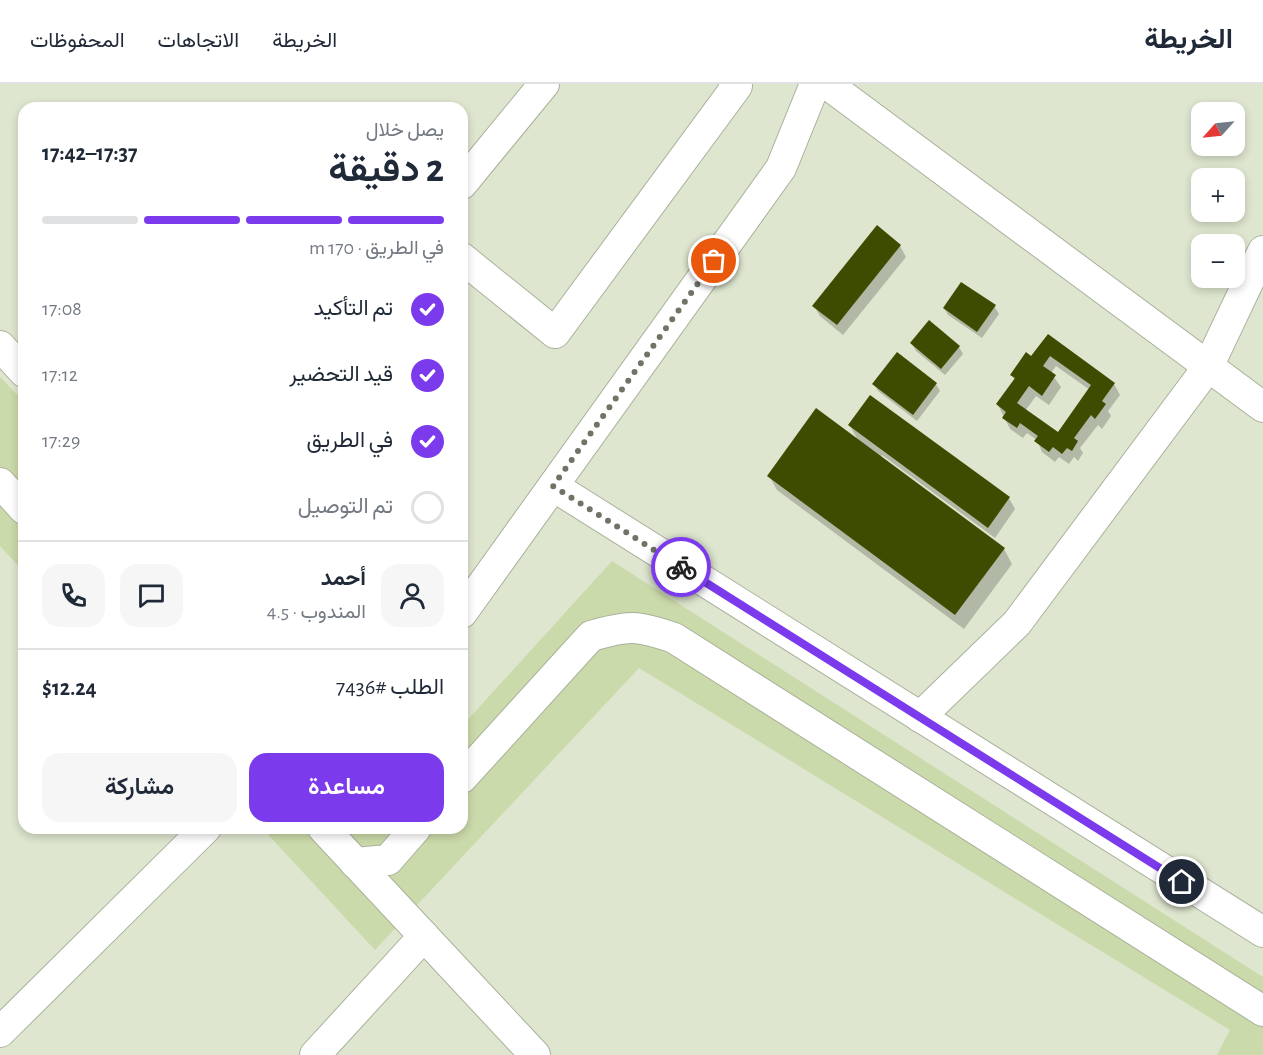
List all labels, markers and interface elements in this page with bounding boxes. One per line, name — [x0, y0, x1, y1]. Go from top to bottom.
text: الخريطة — [1144, 26, 1233, 54]
text: المحفوظات — [30, 30, 125, 51]
text: الاتجاهات — [158, 30, 239, 51]
text: الخريطة — [272, 30, 337, 51]
north arrow — [1191, 102, 1245, 156]
map controls — [1191, 102, 1245, 288]
text: يصل خلال — [366, 120, 444, 140]
text: 17:37–17:42 — [42, 142, 138, 164]
text: 2 دقيقة — [328, 150, 444, 189]
button: + — [1191, 168, 1245, 222]
button: − — [1191, 234, 1245, 288]
pin — [688, 235, 739, 286]
text: في الطريق · 170 m — [309, 238, 444, 258]
icon: bag — [697, 244, 730, 277]
icon: check — [411, 293, 444, 326]
text: تم التأكيد — [314, 297, 393, 319]
text: 17:08 — [42, 299, 82, 319]
icon: check — [411, 359, 444, 392]
text: قيد التحضير — [289, 363, 393, 385]
text: 17:12 — [42, 365, 78, 385]
icon: check — [411, 425, 444, 458]
text: في الطريق — [306, 429, 393, 451]
text: 17:29 — [42, 431, 80, 451]
text: تم التوصيل — [298, 495, 393, 517]
courier — [651, 537, 711, 597]
icon: bike — [665, 551, 698, 584]
button: phone — [42, 564, 105, 627]
button: chat — [120, 564, 183, 627]
button: person — [381, 564, 444, 627]
text: أحمد — [321, 567, 366, 589]
text: المندوب · 4.5 — [267, 602, 366, 622]
text: الطلب #7436 — [336, 676, 444, 698]
text: $12.24 — [42, 677, 97, 699]
button: مشاركة — [42, 753, 237, 822]
button: مساعدة — [249, 753, 444, 822]
pin — [1156, 856, 1207, 907]
icon: home — [1165, 865, 1198, 898]

